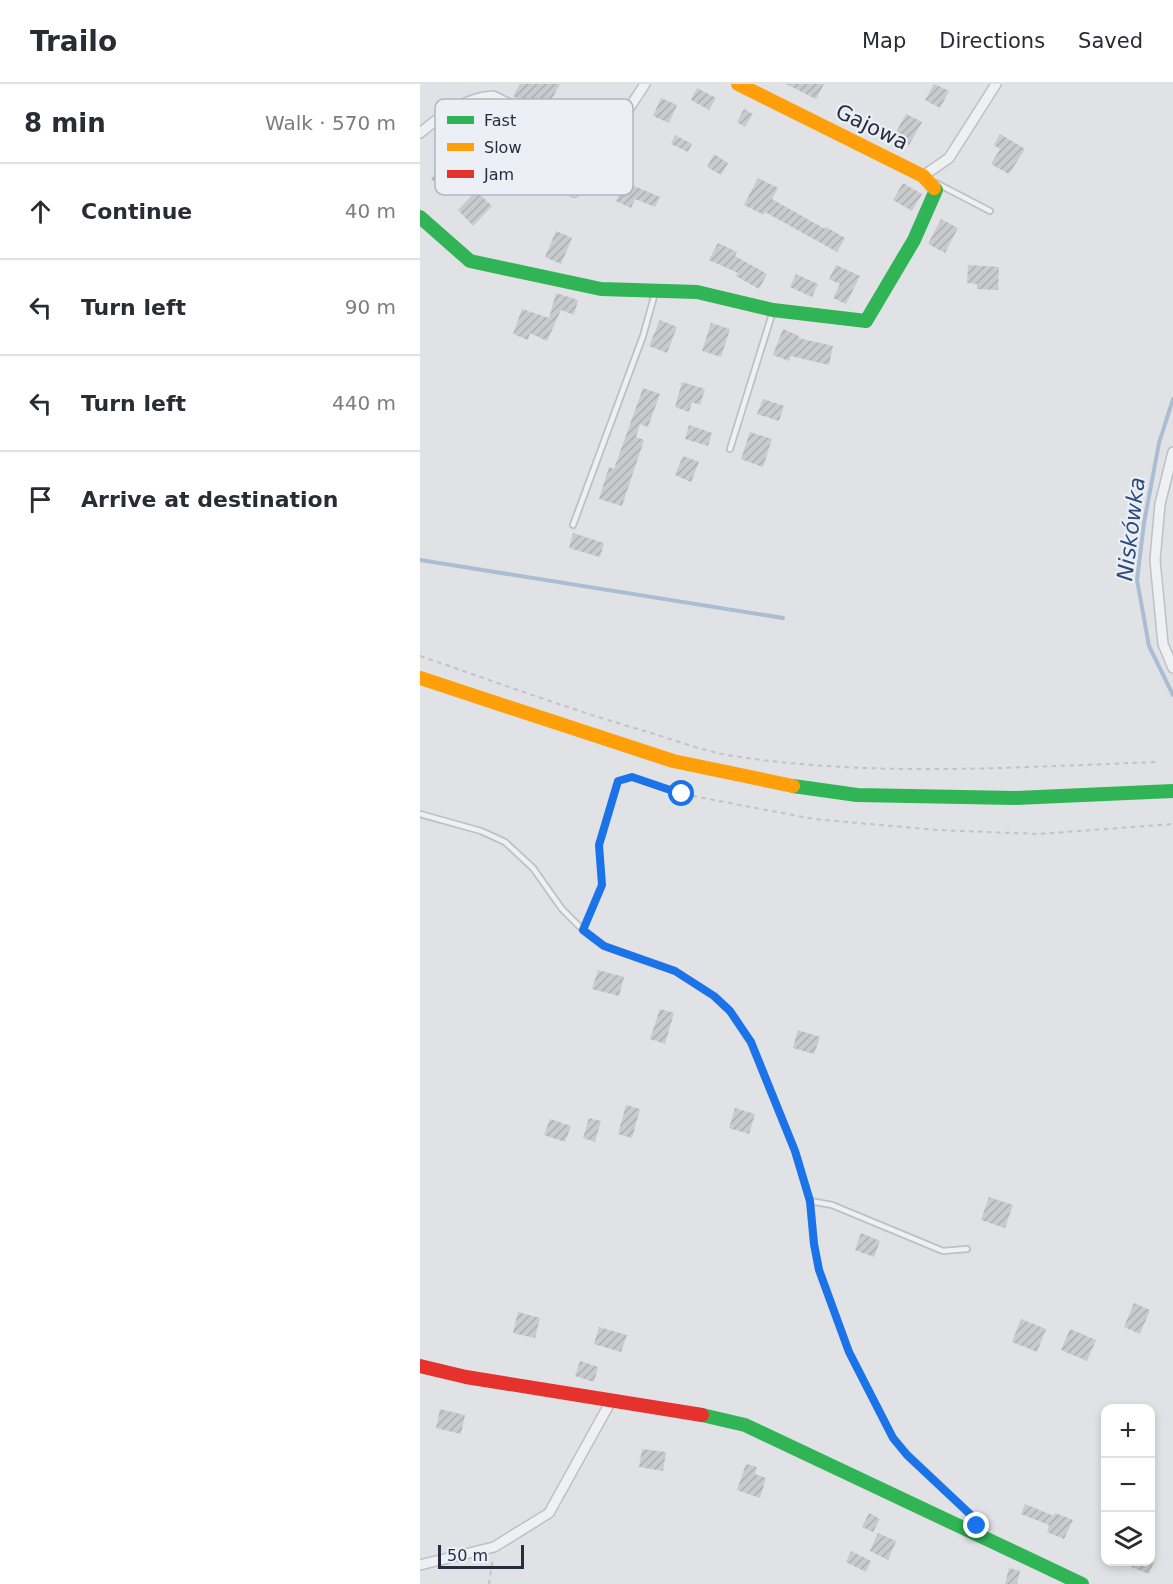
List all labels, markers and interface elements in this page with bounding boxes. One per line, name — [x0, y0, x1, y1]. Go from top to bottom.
text: Trailo — [30, 25, 117, 58]
text: Map — [862, 29, 906, 53]
text: Directions — [939, 29, 1045, 53]
text: Saved — [1078, 29, 1143, 53]
legend — [435, 99, 633, 195]
street label: Gajowa — [832, 99, 912, 155]
text: 8 min — [24, 108, 106, 138]
text: Walk · 570 m — [265, 111, 396, 135]
text: Fast — [484, 111, 516, 130]
text: Slow — [484, 138, 521, 157]
text: Jam — [483, 165, 514, 184]
icon: ahead — [24, 195, 57, 228]
text: Continue — [81, 199, 192, 224]
text: 40 m — [345, 199, 396, 223]
icon: left — [24, 291, 57, 324]
text: Turn left — [81, 295, 186, 320]
text: 90 m — [345, 295, 396, 319]
icon: left — [24, 387, 57, 420]
text: Turn left — [81, 391, 186, 416]
text: 440 m — [332, 391, 396, 415]
water label: Niskówka — [1112, 476, 1150, 582]
icon: arrive — [24, 483, 57, 516]
text: Arrive at destination — [81, 487, 338, 512]
route start — [668, 780, 694, 806]
map controls — [1101, 1404, 1155, 1566]
button: + — [1101, 1404, 1155, 1458]
button: − — [1101, 1458, 1155, 1512]
route end — [963, 1512, 989, 1538]
button: layers — [1101, 1512, 1155, 1566]
scale bar — [438, 1542, 524, 1570]
text: 50 m — [447, 1546, 488, 1565]

